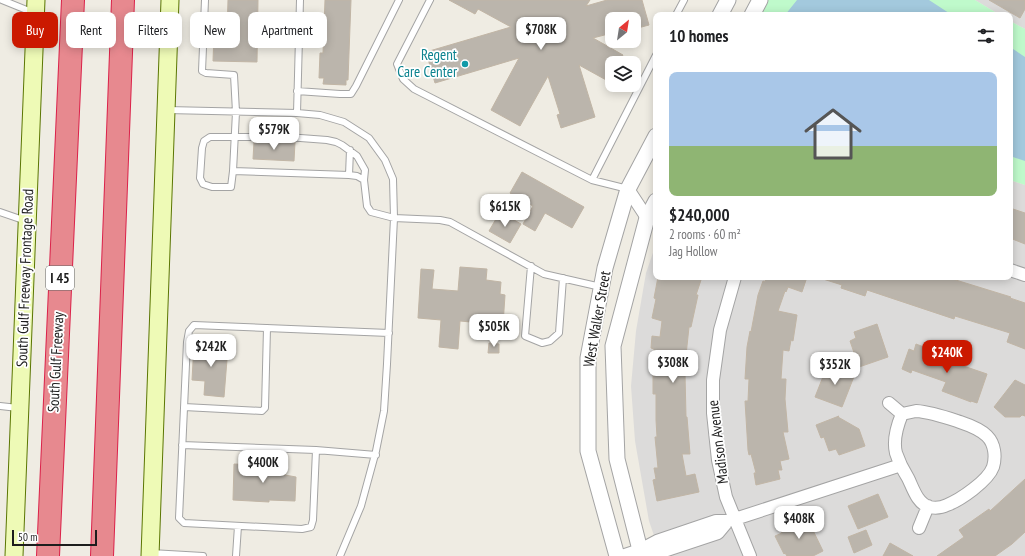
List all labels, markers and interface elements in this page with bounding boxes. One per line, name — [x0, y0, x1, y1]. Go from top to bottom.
chip: Buy — [12, 12, 58, 48]
chip: Rent — [66, 12, 116, 48]
chip: Filters — [124, 12, 182, 48]
chip: New — [190, 12, 240, 48]
chip: Apartment — [248, 12, 327, 48]
north arrow — [605, 12, 641, 48]
map controls — [605, 12, 641, 92]
pin: $708K — [513, 17, 569, 51]
text: $708K — [525, 21, 557, 38]
text: 10 homes — [669, 25, 728, 47]
icon: filters — [975, 25, 997, 47]
place label: Regent Care Center — [397, 45, 458, 81]
button: layers — [605, 56, 641, 92]
marker: Regent Care Center — [460, 59, 470, 69]
icon: home — [797, 98, 869, 170]
pin: $579K — [246, 117, 302, 151]
text: $579K — [258, 121, 290, 138]
street label: South Gulf Freeway Frontage Road — [12, 189, 37, 367]
pin: $615K — [477, 194, 533, 228]
text: $615K — [489, 198, 521, 215]
text: $240,000 — [669, 204, 730, 226]
text: 2 rooms · 60 m² — [669, 226, 741, 243]
text: Jag Hollow — [669, 243, 718, 260]
road number: I 45 — [46, 266, 74, 290]
street label: West Walker Street — [579, 269, 614, 368]
street label: South Gulf Freeway — [43, 311, 68, 413]
pin: $505K — [466, 314, 522, 348]
text: $505K — [478, 318, 510, 335]
pin: $242K — [183, 334, 239, 368]
text: $242K — [195, 338, 227, 355]
pin: $240K — [919, 340, 975, 374]
text: $240K — [931, 344, 963, 361]
pin: $308K — [645, 350, 701, 384]
pin: $352K — [807, 352, 863, 386]
text: $308K — [657, 354, 689, 371]
text: $352K — [819, 356, 851, 373]
street label: Madison Avenue — [703, 399, 732, 485]
pin: $400K — [235, 450, 291, 484]
text: $400K — [247, 454, 279, 471]
pin: $408K — [771, 506, 827, 540]
text: $408K — [783, 510, 815, 527]
scale bar — [12, 528, 97, 547]
text: 50 m — [18, 530, 37, 544]

